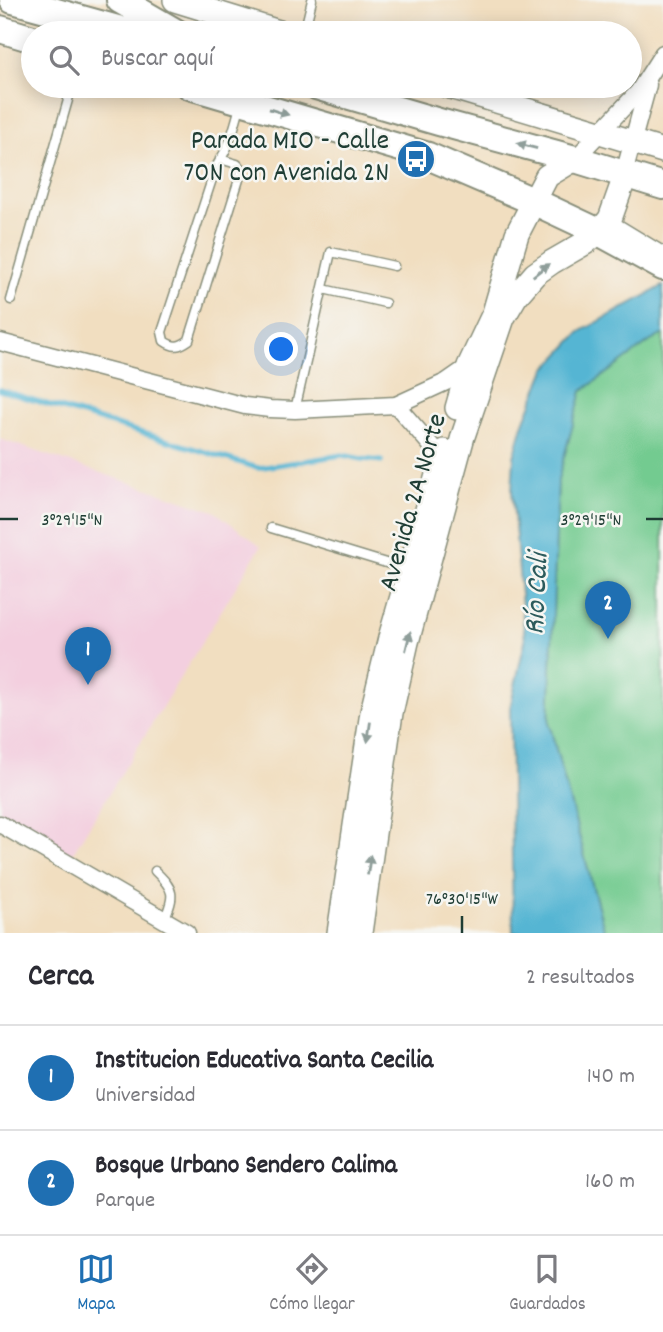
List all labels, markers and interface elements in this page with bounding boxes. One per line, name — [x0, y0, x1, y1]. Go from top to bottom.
search box — [21, 21, 642, 98]
icon: search — [45, 41, 83, 79]
text: Buscar aquí — [101, 41, 213, 78]
one-way arrow — [269, 108, 290, 118]
place label: Parada MIO - Calle 70N con Avenida 2N — [184, 123, 389, 195]
bus stop icon: Parada MIO - Calle 70N con Avenida 2N — [395, 138, 437, 180]
one-way arrow — [516, 140, 538, 151]
one-way arrow — [532, 263, 550, 278]
your location — [264, 332, 298, 366]
street label: Avenida 2A Norte — [371, 409, 459, 597]
text: 3°29'15"N — [41, 509, 103, 534]
text: 3°29'15"N — [560, 509, 622, 534]
water label: Río Cali — [515, 547, 563, 636]
pin: 2 — [585, 581, 631, 639]
pin: 1 — [65, 627, 111, 685]
one-way arrow — [403, 630, 414, 652]
one-way arrow — [363, 721, 374, 743]
one-way arrow — [364, 854, 375, 876]
text: 76°30'15"W — [426, 888, 499, 913]
text: Cerca — [28, 957, 93, 1000]
text: 2 resultados — [526, 962, 635, 995]
text: Institucion Educativa Santa Cecilia — [95, 1043, 433, 1080]
text: 1 — [48, 1061, 54, 1094]
text: 140 m — [587, 1061, 635, 1094]
text: Universidad — [95, 1080, 195, 1113]
text: Bosque Urbano Sendero Calima — [95, 1148, 397, 1185]
text: 2 — [46, 1166, 56, 1199]
text: 160 m — [585, 1166, 635, 1199]
text: Parque — [95, 1185, 155, 1218]
tab: Mapa — [77, 1250, 115, 1319]
tab: Cómo llegar — [269, 1250, 355, 1319]
tab: Guardados — [509, 1250, 586, 1319]

